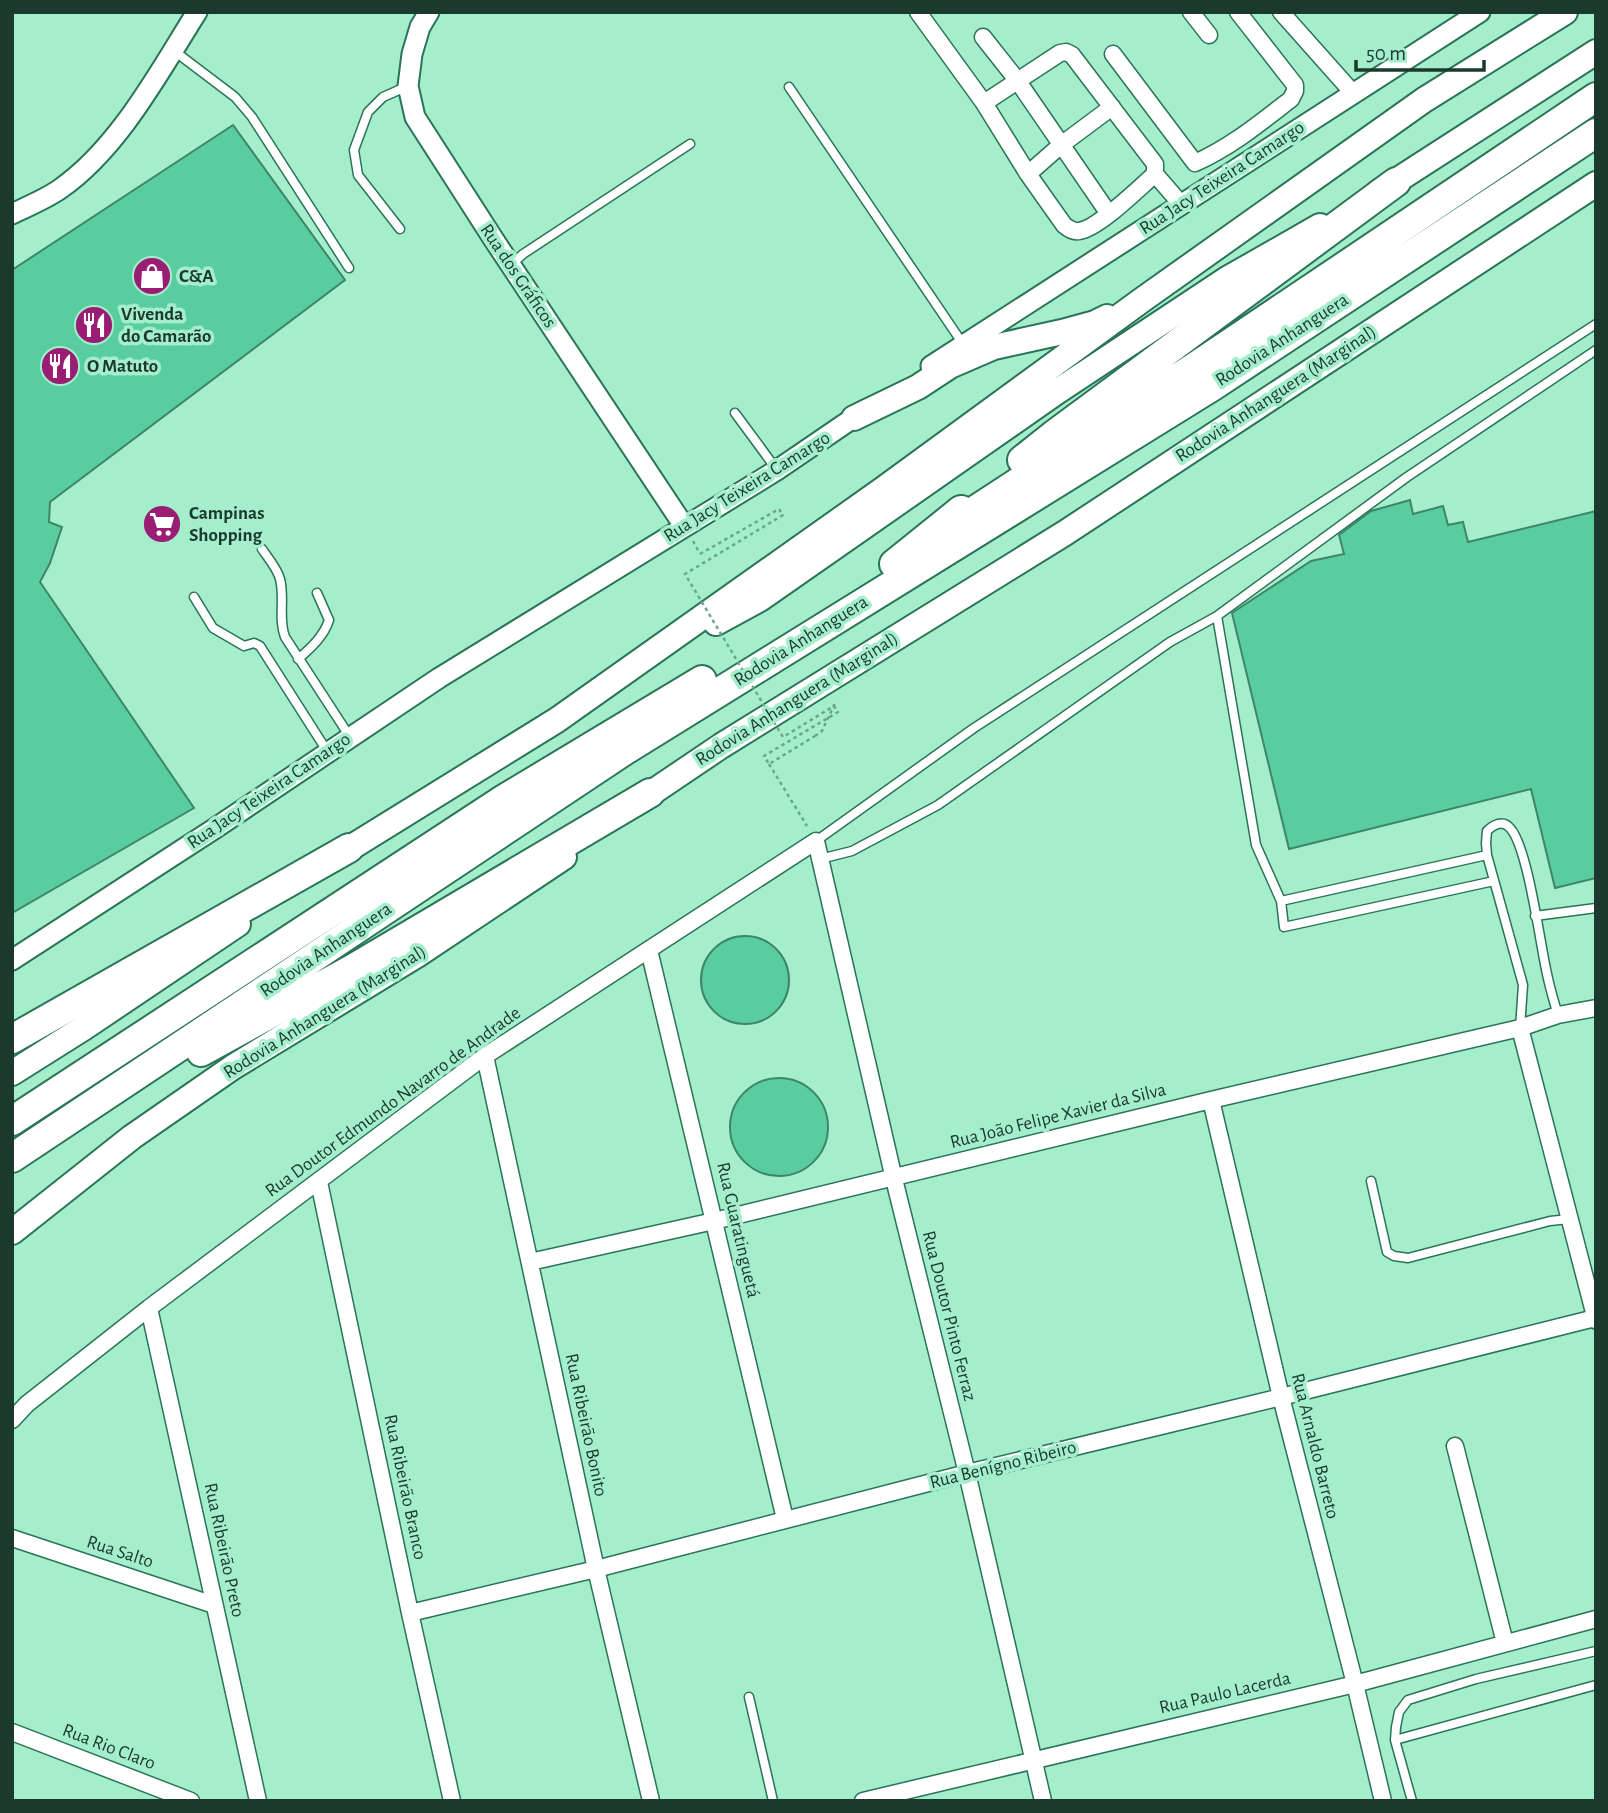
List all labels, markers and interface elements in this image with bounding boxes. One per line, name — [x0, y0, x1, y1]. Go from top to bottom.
scale bar — [1356, 28, 1484, 72]
text: 50 m — [1366, 43, 1406, 64]
street label: Rua Jacy Teixeira Camargo — [1136, 118, 1308, 238]
street label: Rua dos Gráficos — [476, 221, 560, 331]
shop icon: C&A — [131, 255, 173, 297]
place label: C&A — [179, 267, 214, 286]
street label: Rodovia Anhanguera — [1212, 290, 1352, 390]
restaurant icon: Vivenda do Camarão — [73, 304, 115, 346]
place label: Vivenda do Camarão — [121, 305, 211, 346]
street label: Rodovia Anhanguera (Marginal) — [1172, 322, 1380, 466]
restaurant icon: O Matuto — [39, 345, 81, 387]
place label: O Matuto — [87, 357, 158, 376]
street label: Rua Jacy Teixeira Camargo — [660, 428, 834, 546]
supermarket icon: Campinas Shopping — [141, 503, 183, 545]
place label: Campinas Shopping — [189, 504, 264, 545]
street label: Rodovia Anhanguera — [731, 592, 871, 690]
street label: Rodovia Anhanguera (Marginal) — [692, 629, 902, 769]
street label: Rua Jacy Teixeira Camargo — [184, 729, 354, 853]
street label: Rodovia Anhanguera — [257, 899, 395, 1001]
street label: Rodovia Anhanguera (Marginal) — [220, 942, 430, 1082]
street label: Rua Doutor Edmundo Navarro de Andrade — [262, 1003, 524, 1201]
street label: Rua João Felipe Xavier da Silva — [948, 1080, 1168, 1152]
street label: Rua Guaratinguetá — [713, 1160, 763, 1300]
street label: Rua Doutor Pinto Ferraz — [919, 1229, 979, 1403]
street label: Rua Ribeirão Bonito — [562, 1352, 610, 1498]
street label: Rua Arnaldo Barreto — [1288, 1371, 1342, 1521]
street label: Rua Ribeirão Branco — [380, 1413, 430, 1561]
street label: Rua Benígno Ribeiro — [928, 1438, 1078, 1492]
street label: Rua Ribeirão Preto — [200, 1481, 248, 1619]
street label: Rua Salto — [84, 1532, 156, 1572]
street label: Rua Paulo Lacerda — [1157, 1669, 1293, 1717]
street label: Rua Rio Claro — [60, 1721, 158, 1773]

